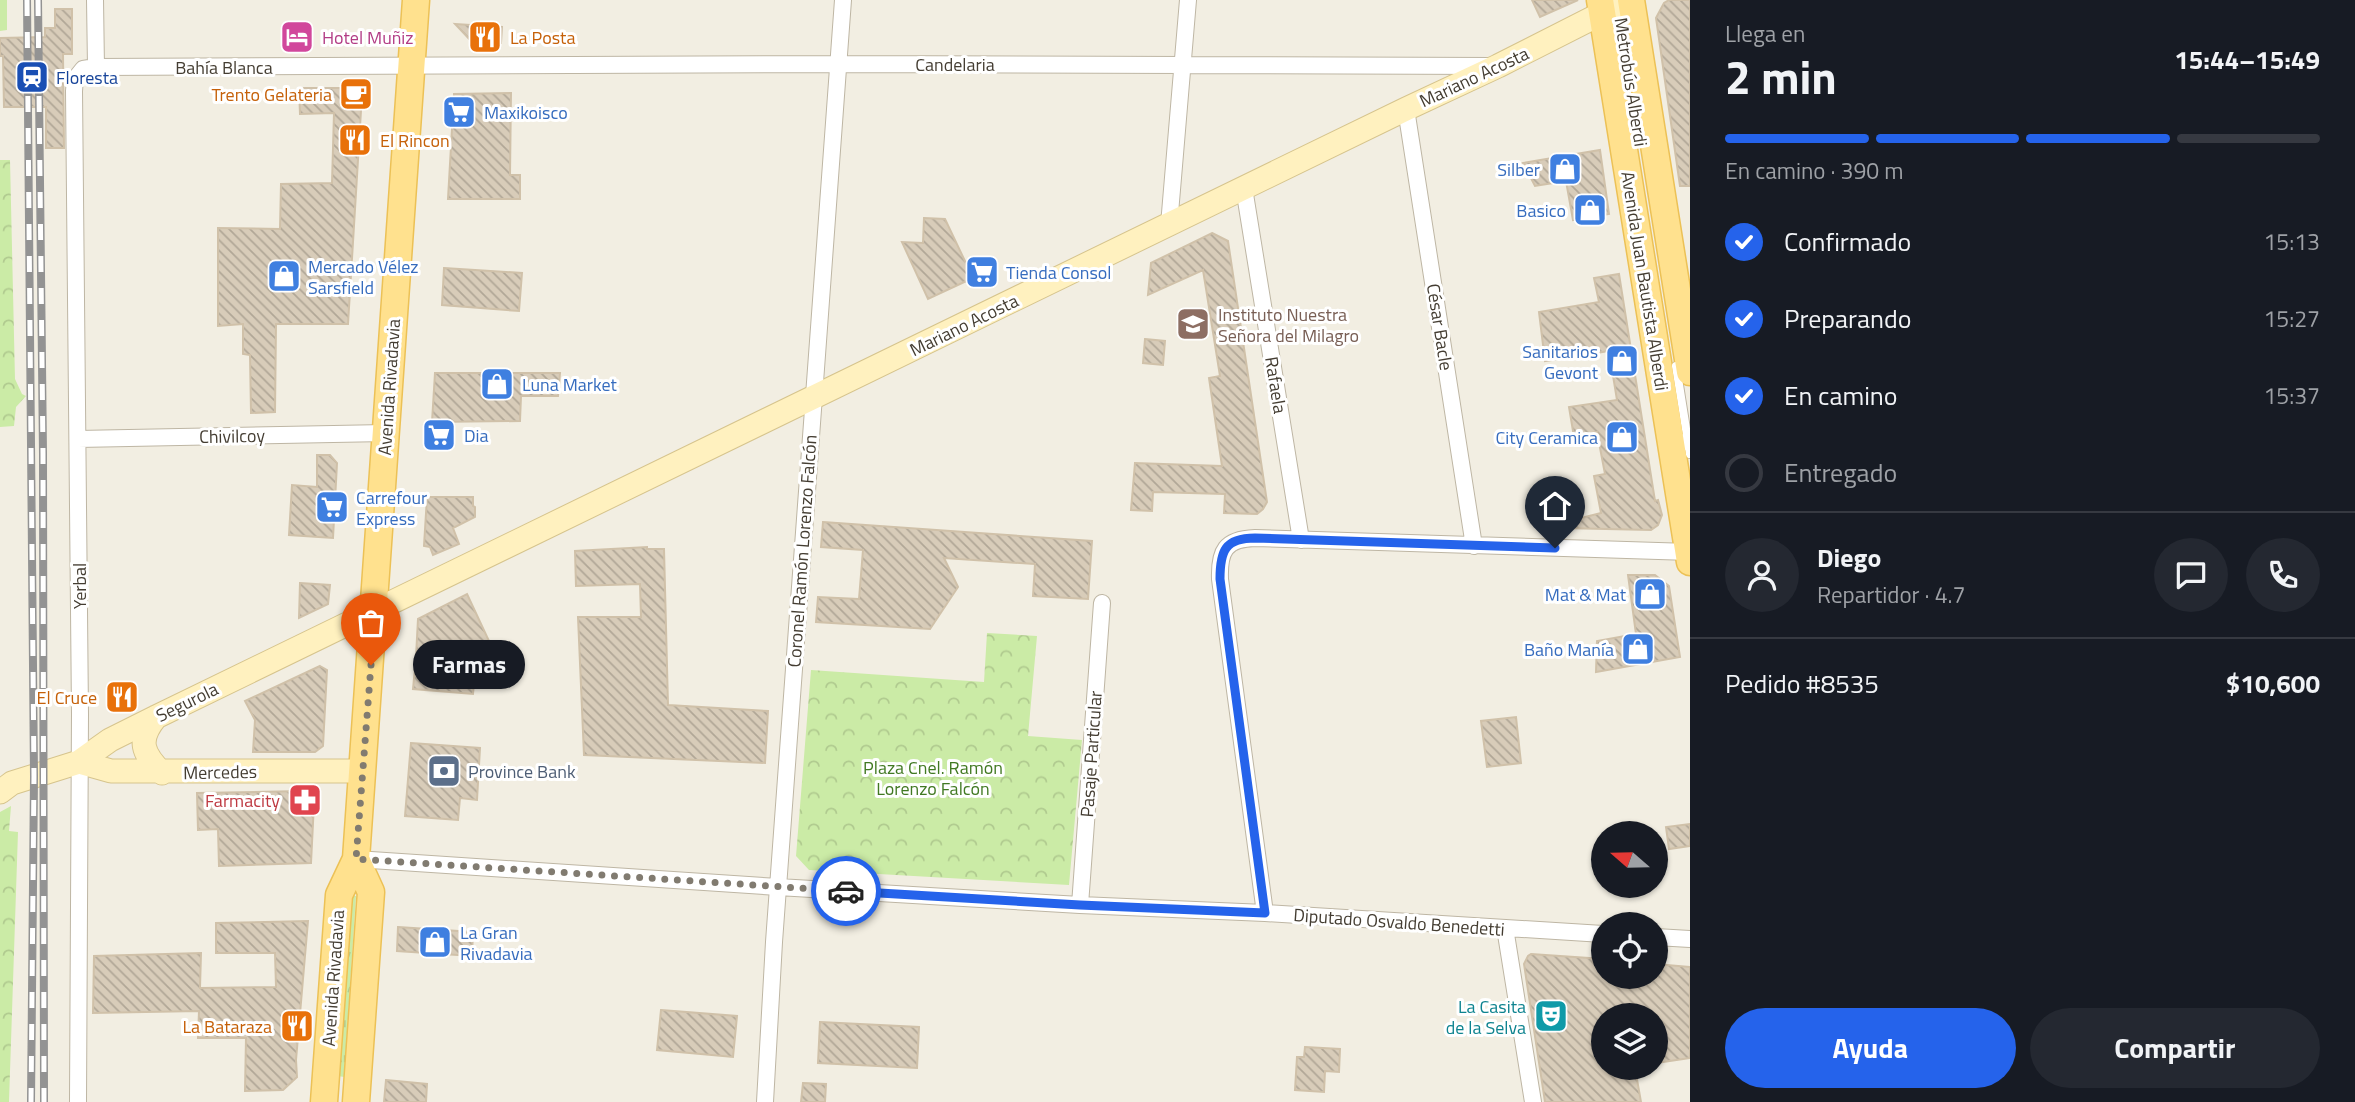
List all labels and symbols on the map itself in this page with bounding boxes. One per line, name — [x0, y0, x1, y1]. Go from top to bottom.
street label: Metrobús Alberdi — [1607, 16, 1655, 148]
hotel icon: Hotel Muñiz — [278, 18, 316, 56]
restaurant icon: La Posta — [466, 18, 504, 56]
place label: Hotel Muñiz — [322, 24, 414, 51]
place label: La Posta — [510, 24, 575, 51]
street label: Mariano Acosta — [1415, 40, 1533, 114]
street label: Candelaria — [915, 51, 995, 78]
street label: Bahía Blanca — [175, 54, 273, 81]
station icon: Floresta — [13, 58, 51, 96]
place label: Floresta — [56, 64, 118, 91]
cafe icon: Trento Gelateria — [337, 75, 375, 113]
place label: Trento Gelateria — [212, 81, 332, 108]
supermarket icon: Maxikoisco — [440, 93, 478, 131]
place label: Maxikoisco — [484, 99, 568, 126]
restaurant icon: El Rincon — [336, 121, 374, 159]
place label: El Rincon — [380, 127, 450, 154]
shop icon: Silber — [1546, 150, 1584, 188]
place label: Silber — [1497, 156, 1540, 183]
street label: Avenida Juan Bautista Alberdi — [1614, 169, 1676, 393]
shop icon: Basico — [1571, 191, 1609, 229]
place label: Basico — [1516, 197, 1566, 224]
place label: Mercado Vélez Sarsfield — [308, 253, 418, 301]
supermarket icon: Tienda Consol — [963, 253, 1001, 291]
shop icon: Mercado Vélez Sarsfield — [265, 257, 303, 295]
place label: Tienda Consol — [1006, 259, 1111, 286]
street label: César Bacle — [1420, 282, 1460, 372]
street label: Mariano Acosta — [905, 287, 1023, 363]
place label: Instituto Nuestra Señora del Milagro — [1218, 301, 1359, 349]
school or university icon: Instituto Nuestra Señora del Milagro — [1174, 305, 1212, 343]
street label: Avenida Rivadavia — [371, 318, 407, 456]
place label: Sanitarios Gevont — [1522, 338, 1599, 386]
shop icon: Sanitarios Gevont — [1603, 342, 1641, 380]
street label: Rafaela — [1258, 355, 1294, 415]
shop icon: Luna Market — [478, 365, 516, 403]
place label: Luna Market — [522, 371, 618, 398]
supermarket icon: Dia — [420, 416, 458, 454]
shop icon: City Ceramica — [1603, 418, 1641, 456]
street label: Chivilcoy — [199, 422, 265, 450]
place label: Dia — [464, 422, 489, 449]
place label: City Ceramica — [1495, 424, 1598, 451]
street label: Coronel Ramón Lorenzo Falcón — [780, 434, 824, 668]
pin — [1525, 476, 1585, 548]
place label: Carrefour Express — [356, 484, 427, 532]
supermarket icon: Carrefour Express — [313, 488, 351, 526]
street label: Yerbal — [66, 563, 93, 609]
shop icon: Mat & Mat — [1631, 575, 1669, 613]
place label: Mat & Mat — [1545, 581, 1627, 608]
pin — [341, 593, 401, 665]
shop icon: Baño Manía — [1619, 630, 1657, 668]
place label: Baño Manía — [1524, 636, 1614, 663]
callout: Farmas — [413, 640, 525, 690]
street label: Segurola — [151, 675, 223, 729]
restaurant icon: El Cruce — [103, 678, 141, 716]
place label: El Cruce — [37, 684, 97, 711]
street label: Pasaje Particular — [1073, 690, 1109, 818]
bank icon: Province Bank — [425, 752, 463, 790]
park label: Plaza Cnel. Ramón Lorenzo Falcón — [863, 754, 1003, 802]
street label: Mercedes — [183, 758, 257, 786]
place label: Province Bank — [468, 758, 576, 785]
pharmacy icon: Farmacity — [286, 781, 324, 819]
place label: Farmacity — [205, 787, 280, 814]
north arrow — [1591, 821, 1668, 898]
courier — [811, 856, 881, 926]
street label: Diputado Osvaldo Benedetti — [1292, 901, 1506, 943]
street label: Avenida Rivadavia — [315, 909, 351, 1047]
place label: La Gran Rivadavia — [460, 919, 533, 967]
shop icon: La Gran Rivadavia — [416, 923, 454, 961]
place label: La Casita de la Selva — [1446, 993, 1526, 1041]
theatre icon: La Casita de la Selva — [1532, 997, 1570, 1035]
restaurant icon: La Bataraza — [278, 1007, 316, 1045]
place label: La Bataraza — [183, 1013, 272, 1040]

